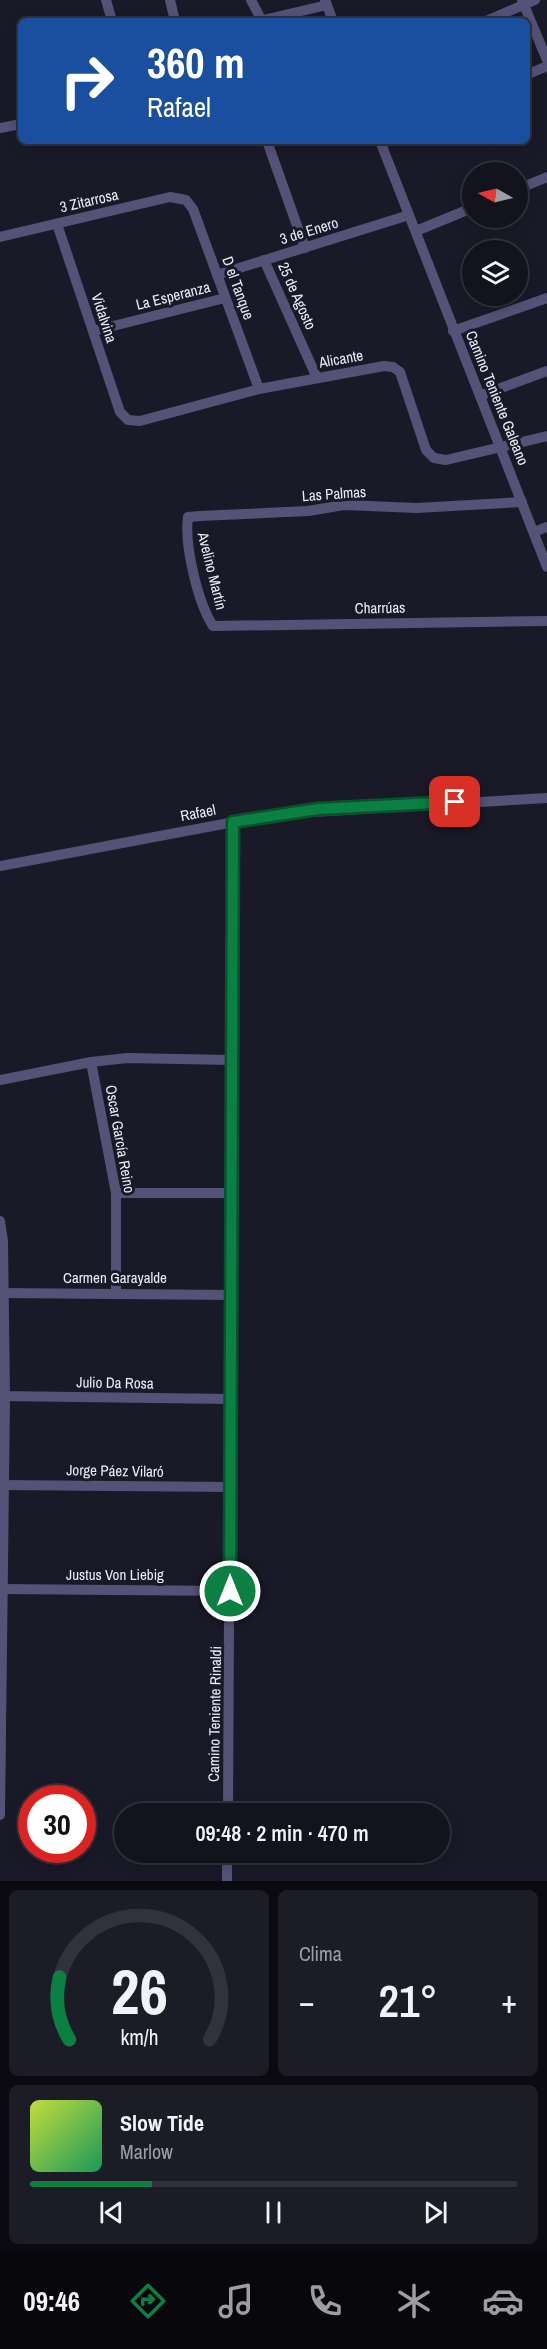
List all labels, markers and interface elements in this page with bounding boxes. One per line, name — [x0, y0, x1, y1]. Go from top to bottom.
text: 360 m — [147, 35, 245, 91]
icon: right — [48, 42, 126, 120]
text: Rafael — [147, 89, 211, 125]
north arrow — [462, 162, 528, 228]
map controls — [462, 162, 528, 306]
street label: 3 Zitarrosa — [58, 184, 120, 217]
street label: 3 de Enero — [277, 212, 341, 249]
button: layers — [462, 240, 528, 306]
street label: D el Tanque — [217, 253, 260, 322]
street label: 25 de Agosto — [273, 259, 322, 333]
street label: La Esperanza — [134, 276, 212, 315]
street label: Vidalvina — [87, 290, 122, 346]
street label: Camino Teniente Galeano — [461, 327, 534, 468]
street label: Alicante — [316, 344, 365, 373]
street label: Las Palmas — [301, 481, 367, 506]
street label: Avelino Martín — [192, 529, 232, 612]
street label: Charrúas — [355, 597, 405, 618]
pin — [429, 776, 480, 827]
icon: arrive — [438, 785, 471, 818]
street label: Rafael — [178, 799, 217, 826]
street label: Oscar García Reino — [101, 1083, 140, 1195]
street label: Carmen Garayalde — [63, 1267, 167, 1288]
street label: Julio Da Rosa — [76, 1371, 154, 1394]
street label: Jorge Páez Vilaró — [66, 1459, 164, 1482]
position arrow — [198, 1559, 262, 1623]
street label: Justus Von Liebig — [66, 1564, 164, 1585]
street label: Camino Teniente Rinaldi — [203, 1646, 226, 1782]
speed limit sign: 30 — [18, 1785, 96, 1863]
text: 09:48 · 2 min · 470 m — [195, 1818, 369, 1848]
text: Clima — [299, 1940, 342, 1967]
text: 26 — [111, 1949, 167, 2033]
text: 21° — [378, 1970, 438, 2031]
text: − — [299, 1979, 315, 2023]
text: + — [501, 1979, 517, 2023]
text: km/h — [120, 2023, 158, 2052]
text: Slow Tide — [120, 2108, 204, 2138]
text: Marlow — [120, 2138, 173, 2165]
icon: previous — [95, 2196, 128, 2229]
icon: pause — [257, 2196, 290, 2229]
icon: next — [419, 2196, 452, 2229]
icon: directions — [127, 2280, 169, 2322]
icon: music — [215, 2280, 257, 2322]
icon: phone — [304, 2280, 346, 2322]
icon: climate — [393, 2280, 435, 2322]
icon: car — [482, 2280, 524, 2322]
text: 09:46 — [23, 2283, 80, 2319]

